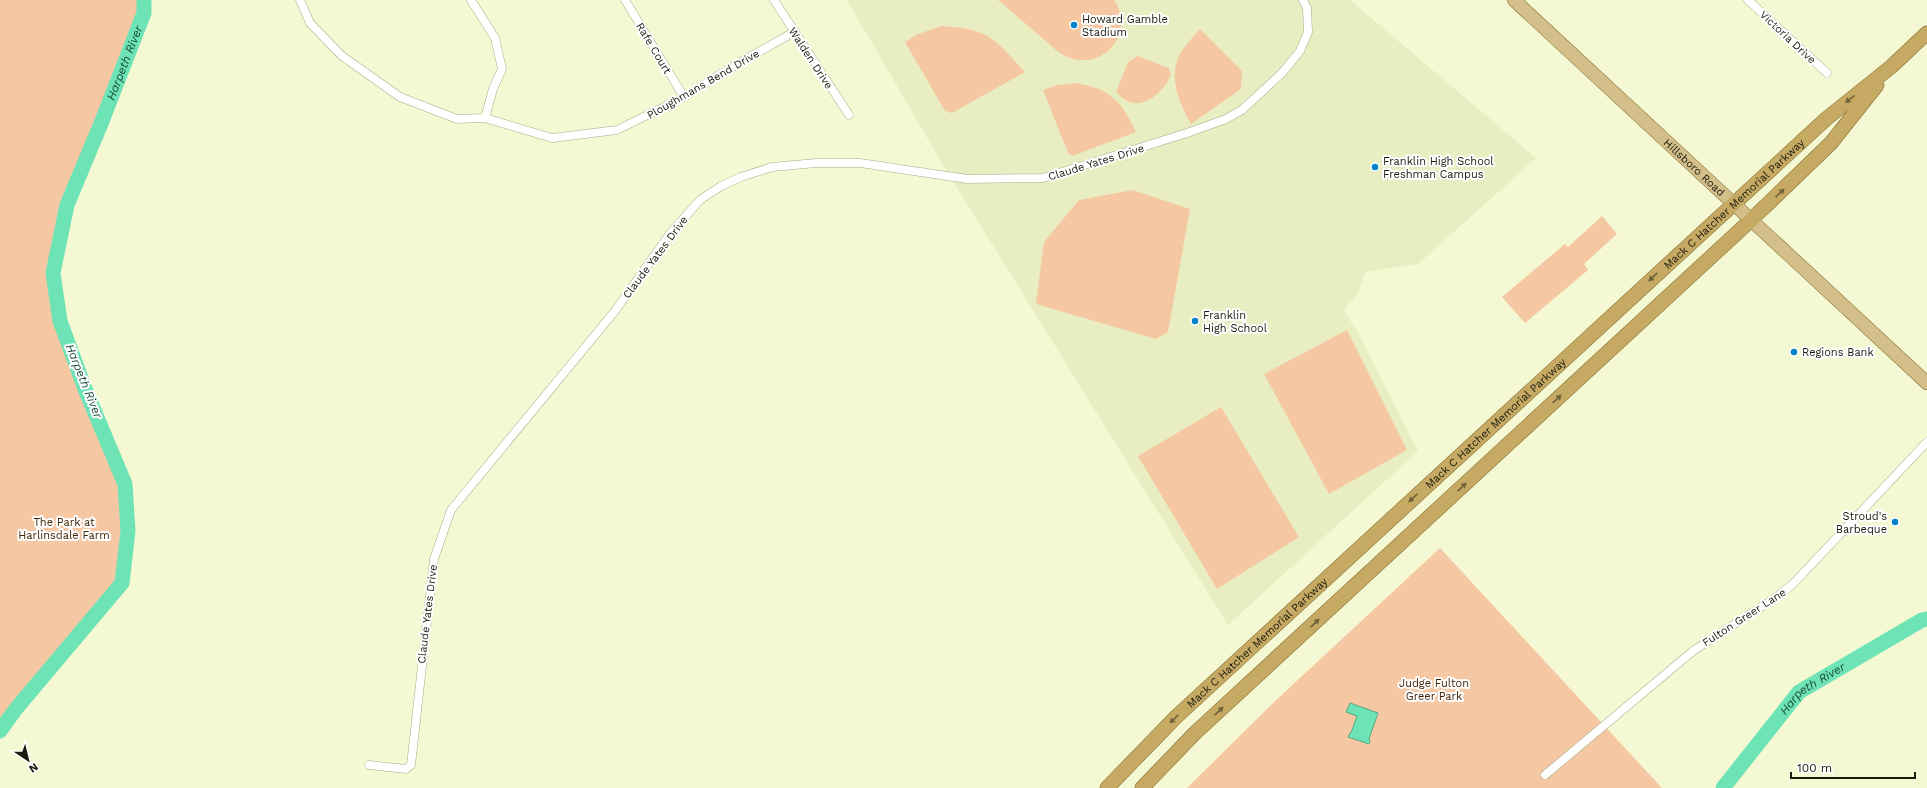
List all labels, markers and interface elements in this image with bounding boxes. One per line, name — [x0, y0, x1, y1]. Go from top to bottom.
street label: Victoria Drive — [1757, 8, 1818, 67]
place label: Howard Gamble Stadium — [1082, 13, 1168, 39]
street label: Rafe Court — [633, 20, 674, 77]
marker: Howard Gamble Stadium — [1069, 20, 1079, 30]
water label: Harpeth River — [104, 22, 146, 102]
street label: Walden Drive — [786, 25, 835, 92]
street label: Ploughmans Bend Drive — [645, 47, 762, 122]
one-way arrow — [1845, 95, 1856, 103]
street label: Hillsboro Road — [1661, 136, 1727, 199]
street label: Mack C Hatcher Memorial Parkway — [1661, 136, 1807, 272]
street label: Claude Yates Drive — [1047, 142, 1146, 183]
place label: Franklin High School Freshman Campus — [1383, 155, 1494, 181]
marker: Franklin High School Freshman Campus — [1370, 162, 1380, 172]
one-way arrow — [1775, 189, 1784, 198]
street label: Claude Yates Drive — [620, 214, 691, 301]
one-way arrow — [1648, 272, 1658, 282]
place label: Franklin High School — [1203, 309, 1268, 335]
marker: Franklin High School — [1190, 316, 1200, 326]
water label: Harpeth River — [63, 342, 106, 421]
place label: Regions Bank — [1802, 346, 1874, 359]
marker: Regions Bank — [1789, 347, 1799, 357]
street label: Mack C Hatcher Memorial Parkway — [1423, 355, 1569, 491]
one-way arrow — [1552, 395, 1562, 404]
one-way arrow — [1457, 483, 1467, 492]
one-way arrow — [1408, 493, 1418, 503]
place label: Stroud's Barbeque — [1836, 510, 1887, 536]
park label: The Park at Harlinsdale Farm — [18, 516, 110, 542]
marker: Stroud's Barbeque — [1890, 517, 1900, 527]
street label: Claude Yates Drive — [415, 564, 440, 664]
street label: Mack C Hatcher Memorial Parkway — [1184, 575, 1331, 711]
street label: Fulton Greer Lane — [1700, 586, 1788, 649]
one-way arrow — [1310, 618, 1320, 628]
water label: Harpeth River — [1777, 659, 1849, 717]
park label: Judge Fulton Greer Park — [1399, 677, 1469, 703]
one-way arrow — [1214, 706, 1224, 716]
one-way arrow — [1169, 714, 1179, 724]
north arrow — [8, 740, 48, 780]
scale bar — [1791, 754, 1915, 780]
text: N — [26, 760, 41, 775]
text: 100 m — [1797, 761, 1832, 775]

